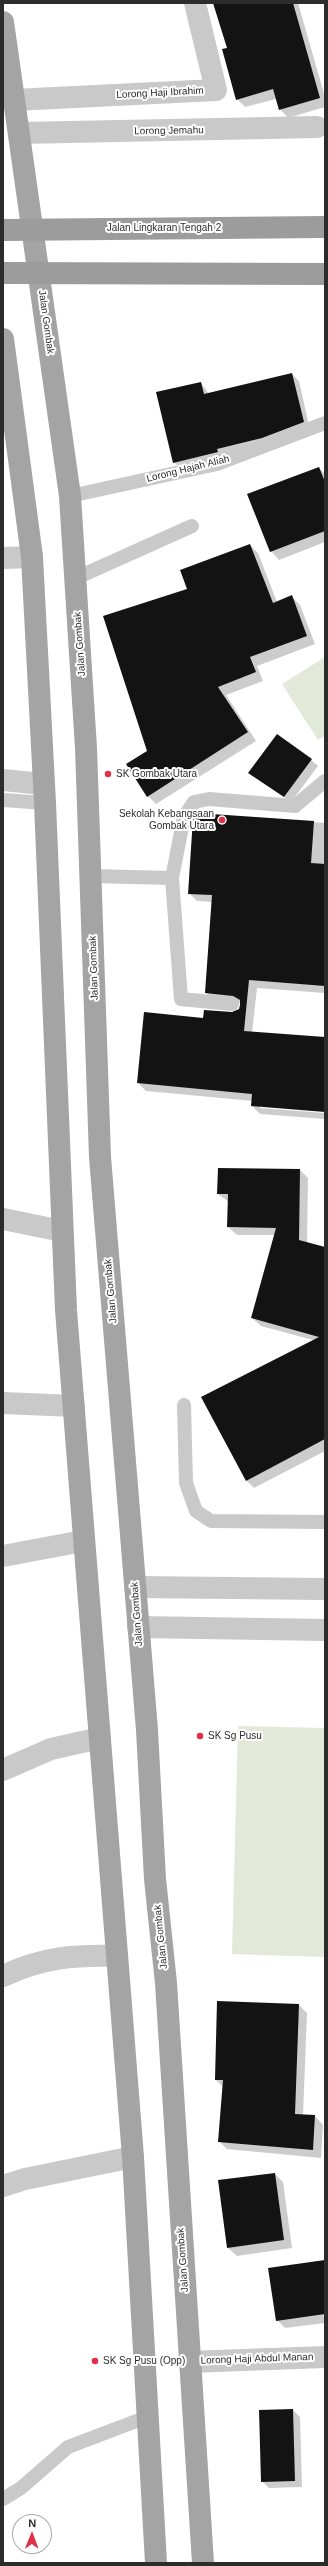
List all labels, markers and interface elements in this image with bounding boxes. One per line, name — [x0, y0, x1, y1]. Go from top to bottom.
street label: Lorong Haji Ibrahim — [116, 85, 204, 101]
street label: Lorong Jemahu — [134, 124, 204, 138]
street label: Jalan Lingkaran Tengah 2 — [107, 222, 221, 234]
street label: Jalan Gombak — [36, 289, 56, 355]
street label: Lorong Hajah Aliah — [145, 453, 231, 485]
street label: Jalan Gombak — [72, 611, 88, 677]
place label: SK Gombak Utara — [116, 768, 197, 780]
marker: SK Gombak Utara — [103, 769, 113, 779]
place label: Sekolah Kebangsaan Gombak Utara — [119, 808, 214, 832]
marker: Sekolah Kebangsaan Gombak Utara — [217, 815, 227, 825]
street label: Jalan Gombak — [87, 936, 101, 1000]
street label: Jalan Gombak — [102, 1258, 120, 1324]
street label: Jalan Gombak — [129, 1581, 145, 1647]
place label: SK Sg Pusu — [208, 1730, 262, 1742]
marker: SK Sg Pusu — [195, 1731, 205, 1741]
street label: Jalan Gombak — [152, 1904, 170, 1970]
street label: Jalan Gombak — [175, 2227, 191, 2293]
street label: Lorong Haji Abdul Manan — [200, 2351, 314, 2367]
place label: SK Sg Pusu (Opp) — [103, 2355, 185, 2367]
marker: SK Sg Pusu (Opp) — [90, 2356, 100, 2366]
north arrow — [12, 2514, 52, 2554]
text: N — [28, 2517, 36, 2529]

